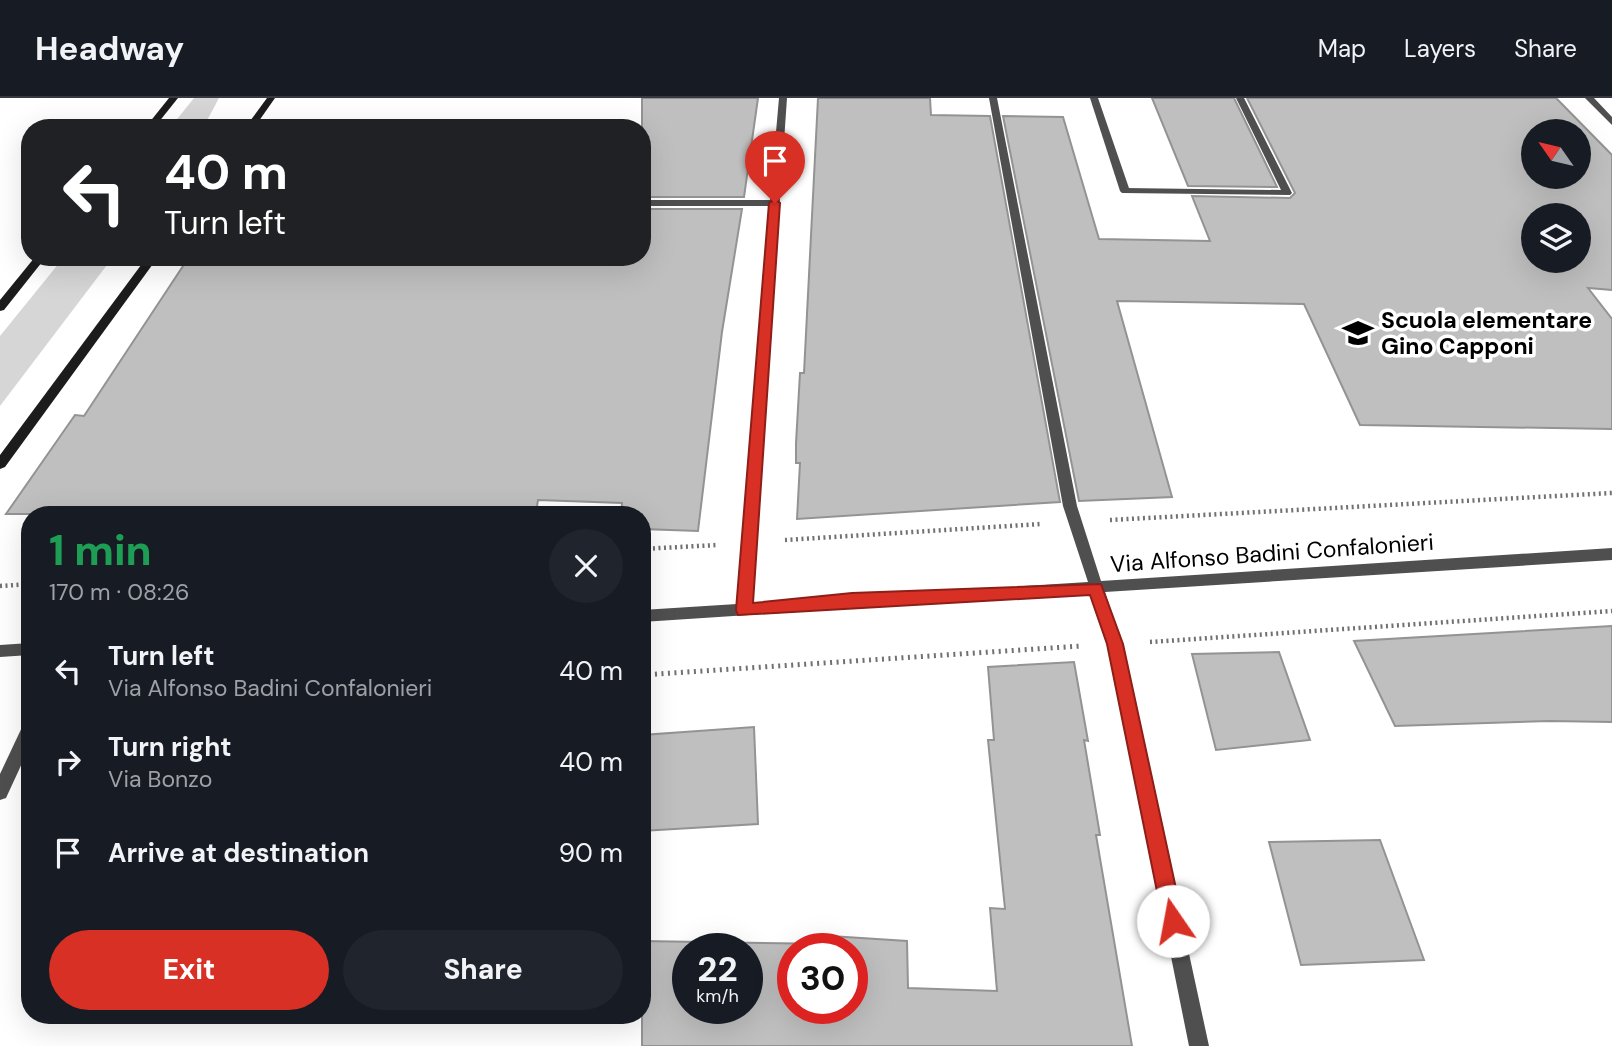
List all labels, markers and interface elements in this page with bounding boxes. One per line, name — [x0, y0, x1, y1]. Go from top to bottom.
text: Headway — [35, 27, 184, 70]
text: Map — [1318, 33, 1366, 64]
text: Layers — [1404, 33, 1476, 64]
text: Share — [1514, 33, 1577, 64]
north arrow — [1521, 119, 1591, 189]
map controls — [1521, 119, 1591, 273]
pin — [745, 131, 805, 203]
text: 40 m — [164, 140, 288, 204]
icon: arrive — [756, 142, 794, 180]
icon: left — [49, 147, 140, 238]
text: Turn left — [164, 202, 286, 244]
button: layers — [1521, 203, 1591, 273]
place label: Scuola elementare Gino Capponi — [1381, 305, 1592, 361]
school or university icon: Scuola elementare Gino Capponi — [1341, 316, 1375, 350]
text: 1 min — [49, 523, 152, 578]
street label: Via Alfonso Badini Confalonieri — [1109, 527, 1435, 579]
button: close — [549, 529, 623, 603]
text: 170 m · 08:26 — [49, 577, 189, 607]
text: Turn left — [108, 639, 215, 673]
icon: left — [49, 652, 87, 690]
text: 40 m — [559, 654, 623, 688]
text: Via Alfonso Badini Confalonieri — [108, 673, 432, 703]
text: Turn right — [108, 730, 232, 764]
icon: right — [49, 743, 87, 781]
text: 40 m — [559, 745, 623, 779]
text: Via Bonzo — [108, 764, 212, 794]
icon: arrive — [49, 834, 87, 872]
text: Arrive at destination — [108, 836, 369, 870]
text: 90 m — [559, 836, 623, 870]
position arrow — [1136, 884, 1210, 958]
button: Exit — [49, 930, 329, 1010]
button: Share — [343, 930, 623, 1010]
speed limit sign: 30 — [777, 933, 868, 1024]
text: 22 — [697, 946, 738, 992]
text: km/h — [696, 984, 739, 1008]

